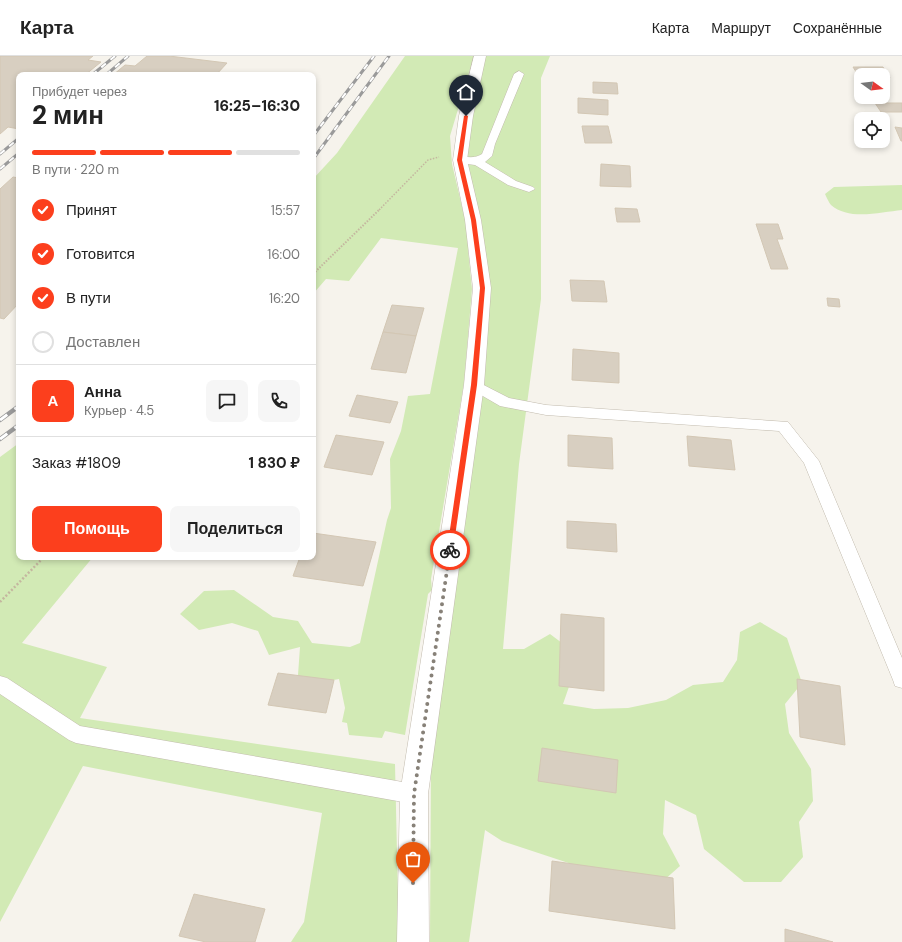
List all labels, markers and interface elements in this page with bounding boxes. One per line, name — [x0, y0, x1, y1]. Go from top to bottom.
text: Карта — [20, 15, 74, 40]
text: Карта — [652, 19, 689, 37]
text: Маршрут — [711, 19, 771, 37]
text: Сохранённые — [793, 19, 882, 37]
north arrow — [854, 68, 890, 104]
map controls — [854, 68, 890, 148]
pin — [449, 75, 483, 116]
icon: home — [455, 81, 477, 103]
text: Прибудет через — [32, 83, 127, 100]
text: 16:25–16:30 — [214, 96, 300, 116]
text: 2 мин — [32, 98, 104, 132]
button: locate — [854, 112, 890, 148]
text: В пути · 220 m — [32, 161, 119, 178]
icon: check — [32, 199, 54, 221]
text: Принят — [66, 200, 117, 220]
text: 15:57 — [271, 202, 300, 219]
icon: check — [32, 243, 54, 265]
text: Готовится — [66, 244, 135, 264]
text: 16:00 — [267, 246, 300, 263]
icon: check — [32, 287, 54, 309]
text: В пути — [66, 288, 111, 308]
text: 16:20 — [269, 290, 300, 307]
text: Доставлен — [66, 332, 140, 352]
button: chat — [206, 380, 248, 422]
button: phone — [258, 380, 300, 422]
text: Анна — [84, 382, 121, 402]
text: А — [48, 391, 58, 411]
text: Курьер · 4.5 — [84, 402, 154, 419]
text: Заказ #1809 — [32, 453, 121, 473]
text: 1 830 ₽ — [249, 453, 300, 473]
button: Помощь — [32, 506, 162, 552]
button: Поделиться — [170, 506, 300, 552]
courier — [430, 530, 470, 570]
icon: bike — [439, 539, 461, 561]
pin — [396, 842, 430, 883]
icon: bag — [402, 848, 424, 870]

